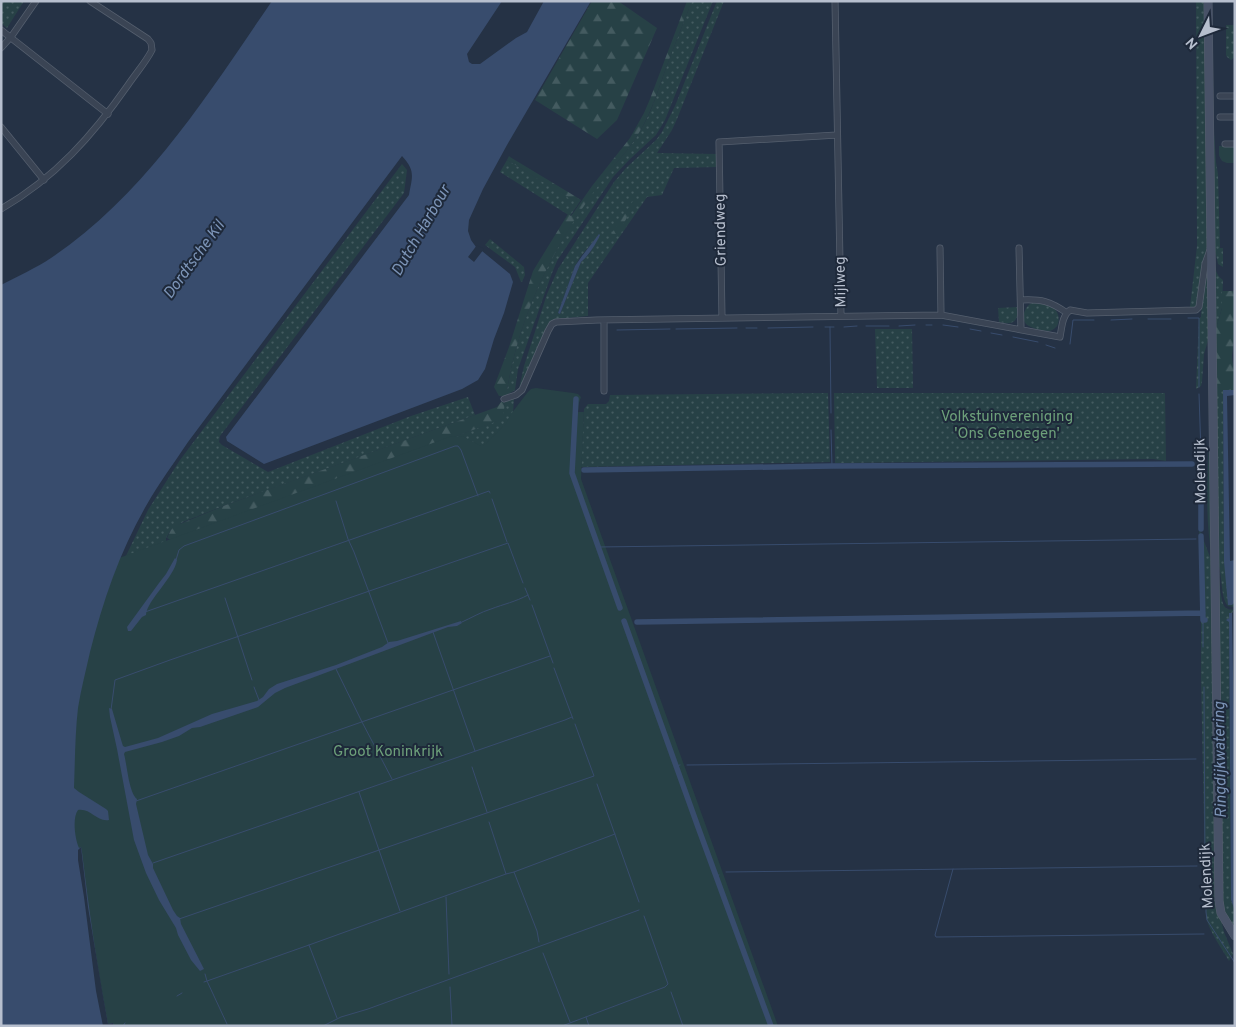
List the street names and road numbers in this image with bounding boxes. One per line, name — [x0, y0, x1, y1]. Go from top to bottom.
street label: Griendweg — [711, 194, 732, 266]
street label: Mijlweg — [832, 256, 851, 308]
street label: Molendijk — [1191, 438, 1212, 504]
street label: Molendijk — [1196, 843, 1219, 909]

